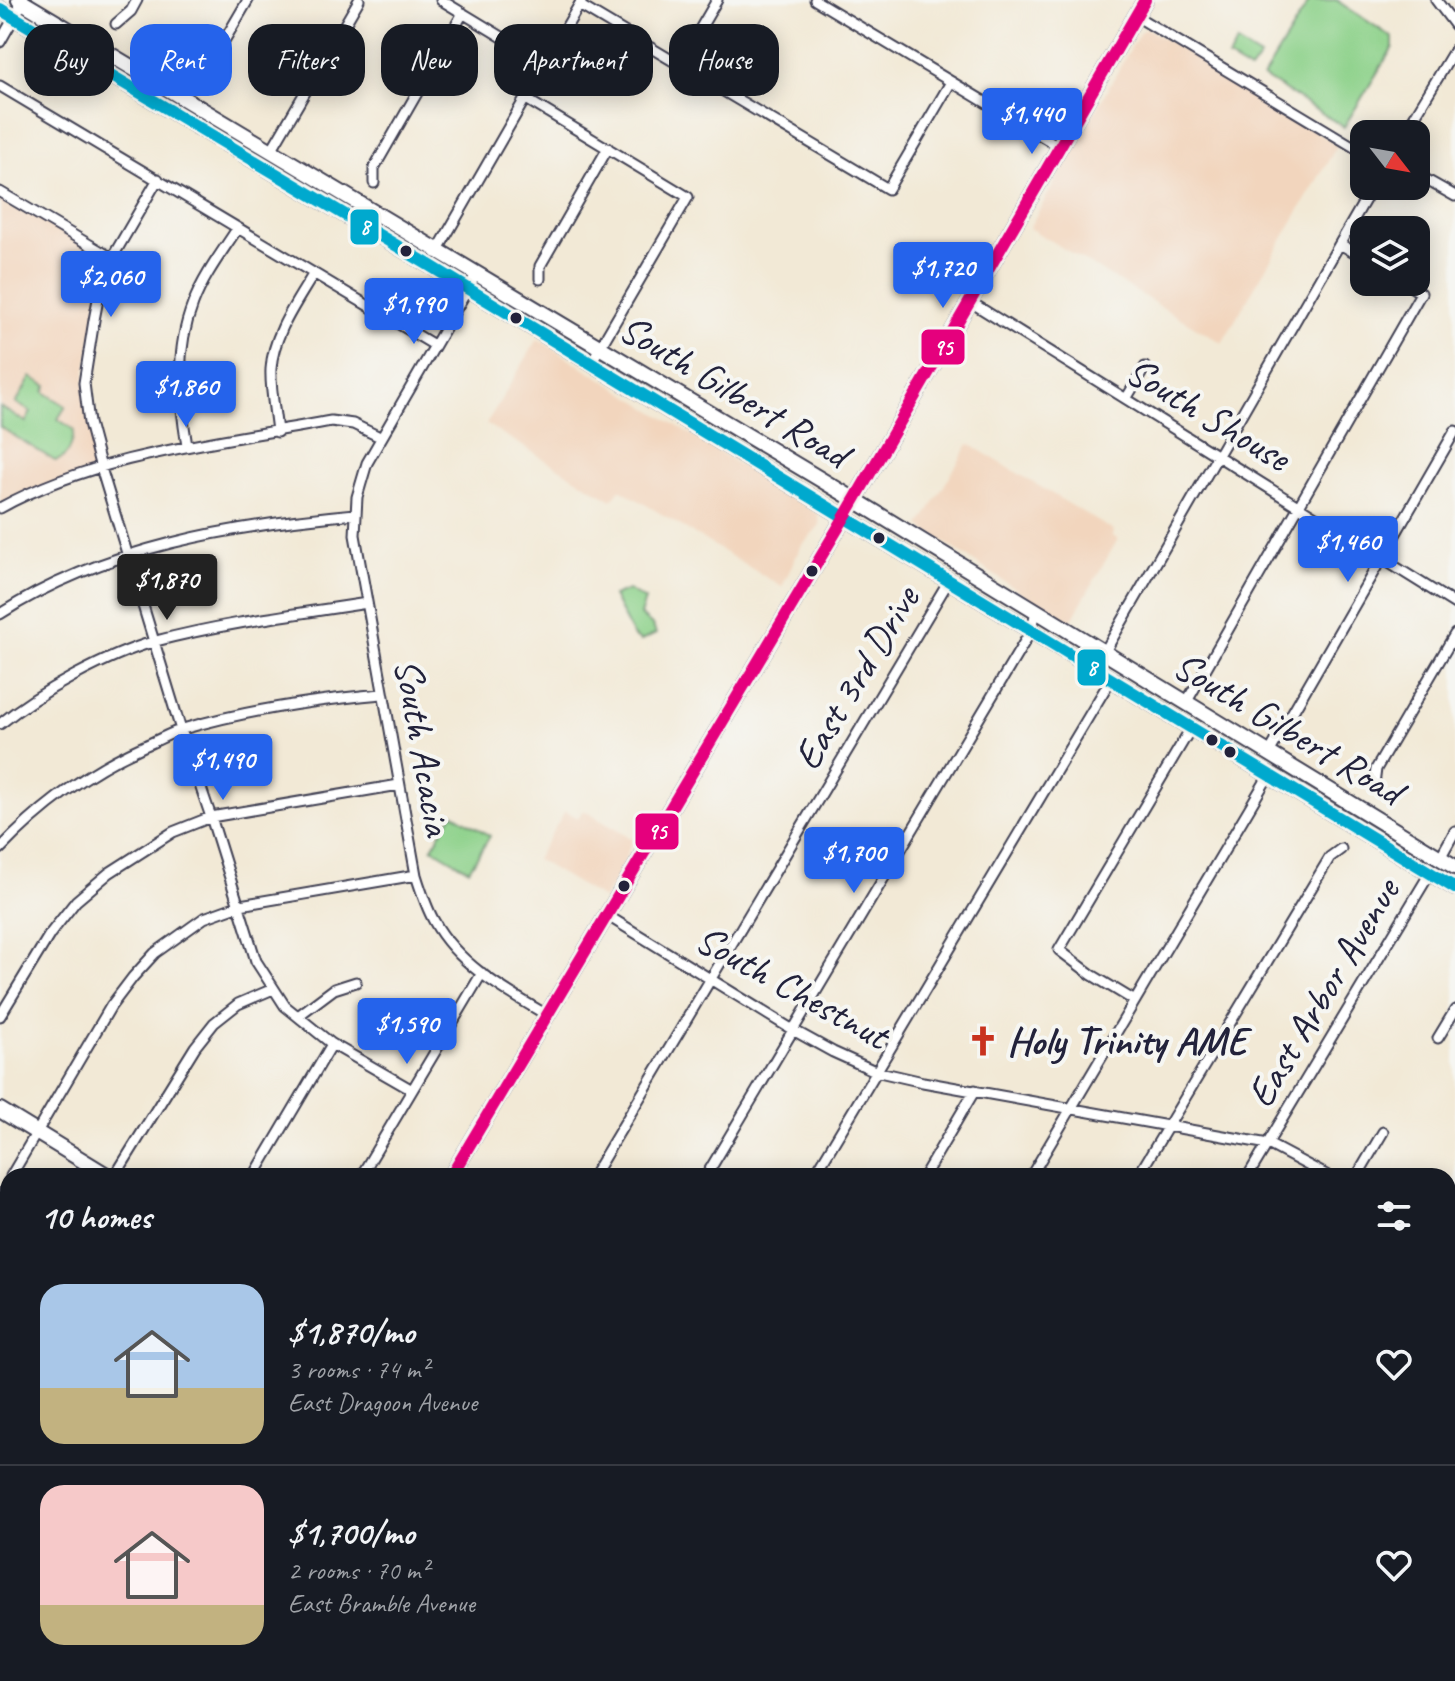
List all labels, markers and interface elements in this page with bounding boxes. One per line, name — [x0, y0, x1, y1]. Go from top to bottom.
chip: Buy — [24, 24, 114, 96]
chip: Rent — [130, 24, 232, 96]
chip: Filters — [248, 24, 365, 96]
chip: New — [381, 24, 478, 96]
chip: Apartment — [494, 24, 653, 96]
chip: House — [669, 24, 779, 96]
pin: $1,440 — [967, 88, 1097, 156]
text: $1,440 — [1000, 97, 1064, 130]
north arrow — [1350, 120, 1430, 200]
map controls — [1350, 120, 1430, 296]
line badge: 8 — [349, 208, 380, 246]
text: 8 — [360, 213, 373, 241]
button: layers — [1350, 216, 1430, 296]
pin: $1,720 — [878, 242, 1008, 310]
unlabelled marker — [398, 243, 414, 259]
pin: $2,060 — [46, 251, 176, 319]
text: $1,720 — [911, 251, 975, 284]
text: $2,060 — [79, 260, 143, 293]
pin: $1,990 — [349, 278, 479, 346]
text: $1,990 — [382, 287, 446, 320]
street label: South Gilbert Road — [610, 303, 863, 482]
unlabelled marker — [508, 310, 524, 326]
line badge: 95 — [920, 328, 966, 366]
text: 95 — [933, 334, 955, 362]
street label: South Shouse — [1117, 346, 1302, 484]
pin: $1,860 — [121, 361, 251, 429]
text: $1,860 — [154, 370, 218, 403]
pin: $1,460 — [1283, 516, 1413, 584]
text: $1,460 — [1316, 525, 1380, 558]
unlabelled marker — [871, 530, 887, 546]
pin: $1,870 — [102, 554, 232, 622]
text: $1,870 — [135, 563, 199, 596]
unlabelled marker — [804, 563, 820, 579]
street label: East 3rd Drive — [782, 575, 932, 779]
street label: South Gilbert Road — [1164, 640, 1417, 819]
line badge: 8 — [1076, 648, 1107, 687]
text: 8 — [1087, 654, 1100, 682]
street label: South Acacia — [383, 655, 464, 842]
unlabelled marker — [1204, 732, 1220, 748]
pin: $1,490 — [158, 734, 288, 802]
text: $1,490 — [191, 743, 255, 776]
unlabelled marker — [1222, 744, 1238, 760]
line badge: 95 — [634, 812, 680, 851]
text: 95 — [647, 818, 669, 846]
pin: $1,700 — [789, 827, 919, 895]
text: $1,700 — [822, 836, 886, 869]
street label: East Arbor Avenue — [1235, 867, 1412, 1116]
unlabelled marker — [616, 878, 632, 894]
street label: South Chestnut — [687, 914, 900, 1062]
pin: $1,590 — [342, 998, 472, 1066]
text: $1,590 — [376, 1007, 438, 1040]
place label: Holy Trinity AME — [1007, 1016, 1253, 1066]
church icon: Holy Trinity AME — [966, 1024, 1000, 1058]
icon: filters — [1372, 1194, 1416, 1238]
text: 10 homes — [40, 1195, 151, 1238]
text: $1,870/mo — [288, 1310, 415, 1353]
icon: home — [104, 1316, 200, 1412]
icon: heart — [1372, 1342, 1416, 1386]
text: 3 rooms · 74 m² — [288, 1353, 429, 1386]
text: East Dragoon Avenue — [288, 1386, 477, 1419]
text: $1,700/mo — [288, 1511, 415, 1554]
icon: home — [104, 1517, 200, 1613]
icon: heart — [1372, 1543, 1416, 1587]
text: 2 rooms · 70 m² — [288, 1554, 429, 1587]
text: East Bramble Avenue — [288, 1587, 475, 1620]

